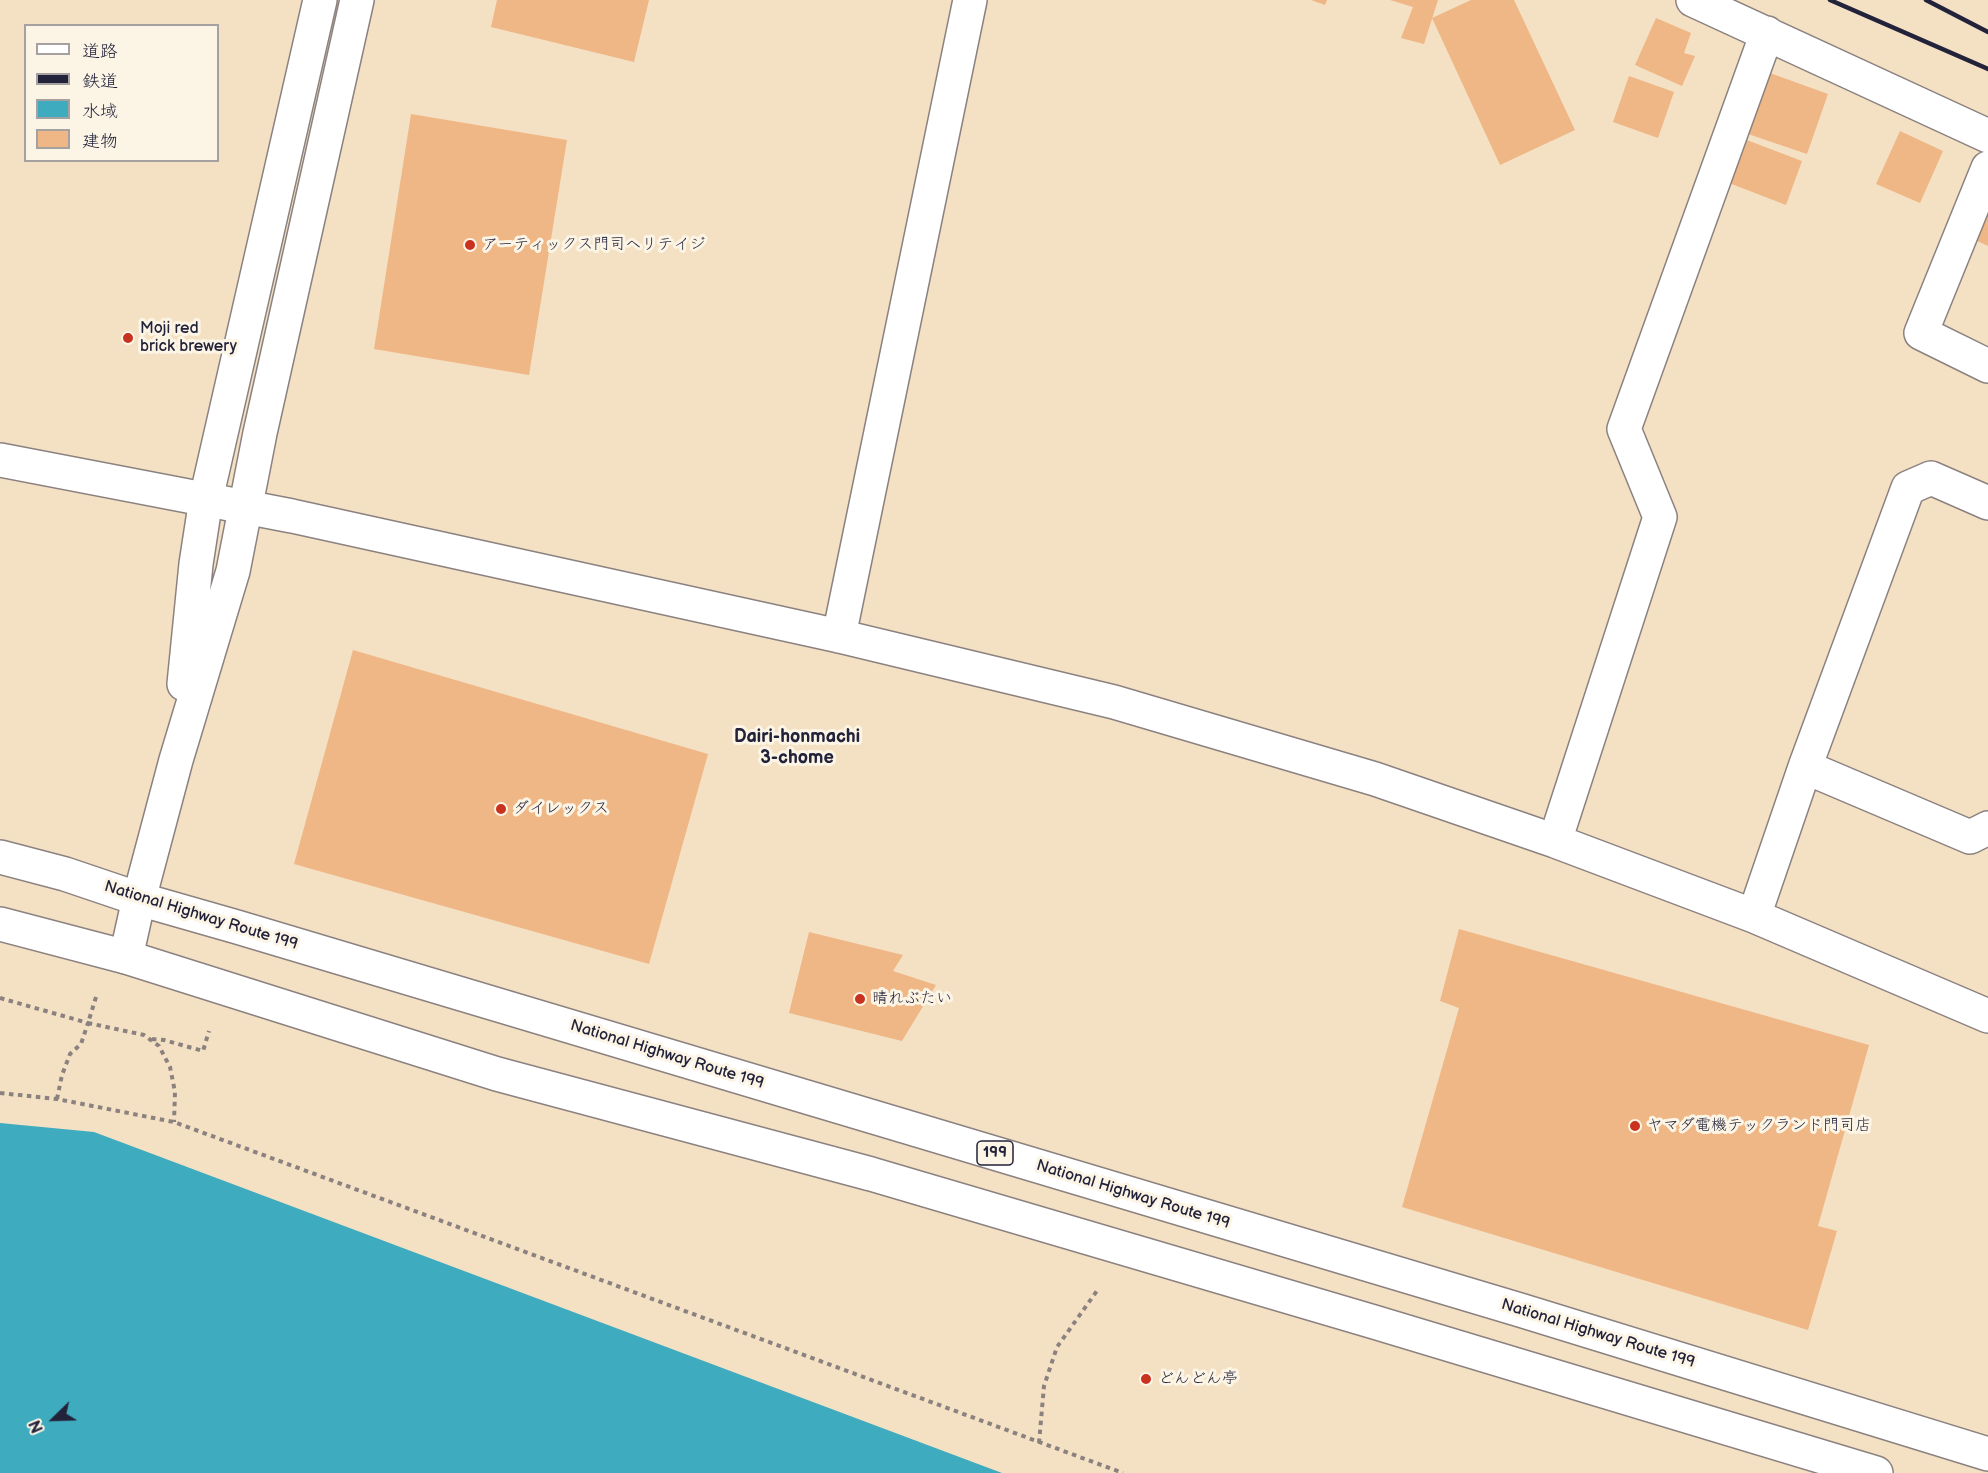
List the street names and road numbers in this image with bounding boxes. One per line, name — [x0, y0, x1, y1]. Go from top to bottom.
street label: National Highway Route 199 — [102, 877, 300, 955]
street label: National Highway Route 199 — [568, 1016, 766, 1094]
road number: 199 — [977, 1141, 1013, 1165]
street label: National Highway Route 199 — [1034, 1156, 1232, 1234]
street label: National Highway Route 199 — [1499, 1295, 1697, 1373]

